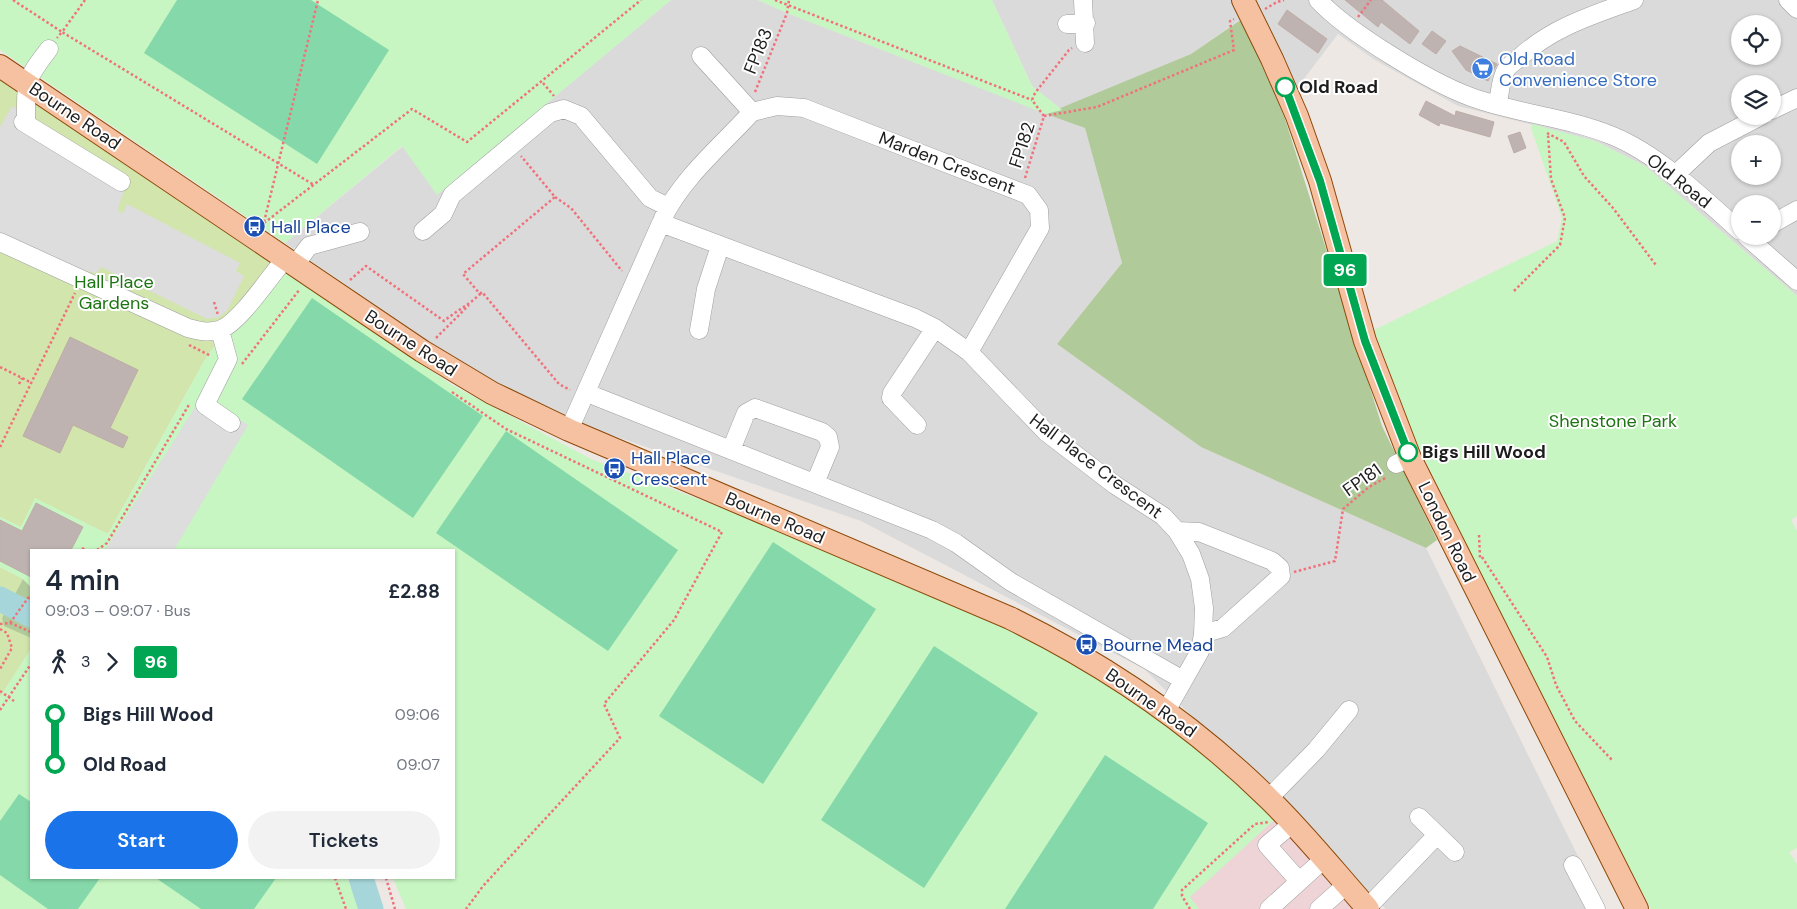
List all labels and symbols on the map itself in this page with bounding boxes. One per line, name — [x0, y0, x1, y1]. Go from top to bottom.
street label: FP183 — [738, 25, 778, 77]
place label: Old Road Convenience Store — [1499, 47, 1657, 92]
supermarket icon: Old Road Convenience Store — [1471, 57, 1495, 81]
place label: Old Road — [1299, 75, 1378, 99]
street label: Bourne Road — [24, 76, 126, 156]
marker: Old Road — [1275, 77, 1295, 97]
street label: FP182 — [1003, 119, 1041, 171]
street label: Marden Crescent — [875, 126, 1019, 200]
street label: Old Road — [1642, 148, 1716, 214]
bus stop icon: Hall Place — [243, 215, 267, 239]
place label: Hall Place — [271, 215, 351, 239]
line badge: 96 — [1322, 254, 1368, 286]
park label: Hall Place Gardens — [74, 270, 154, 315]
street label: Bourne Road — [360, 304, 462, 382]
street label: Hall Place Crescent — [1025, 408, 1167, 524]
park label: Shenstone Park — [1549, 409, 1677, 433]
place label: Bigs Hill Wood — [1422, 440, 1546, 464]
marker: Bigs Hill Wood — [1398, 442, 1418, 462]
place label: Hall Place Crescent — [631, 446, 711, 491]
bus stop icon: Hall Place Crescent — [603, 456, 627, 480]
street label: FP181 — [1338, 458, 1386, 502]
street label: London Road — [1412, 478, 1482, 586]
street label: Bourne Road — [722, 486, 828, 550]
bus stop icon: Bourne Mead — [1075, 633, 1099, 657]
place label: Bourne Mead — [1103, 633, 1213, 657]
street label: Bourne Road — [1101, 663, 1201, 743]

